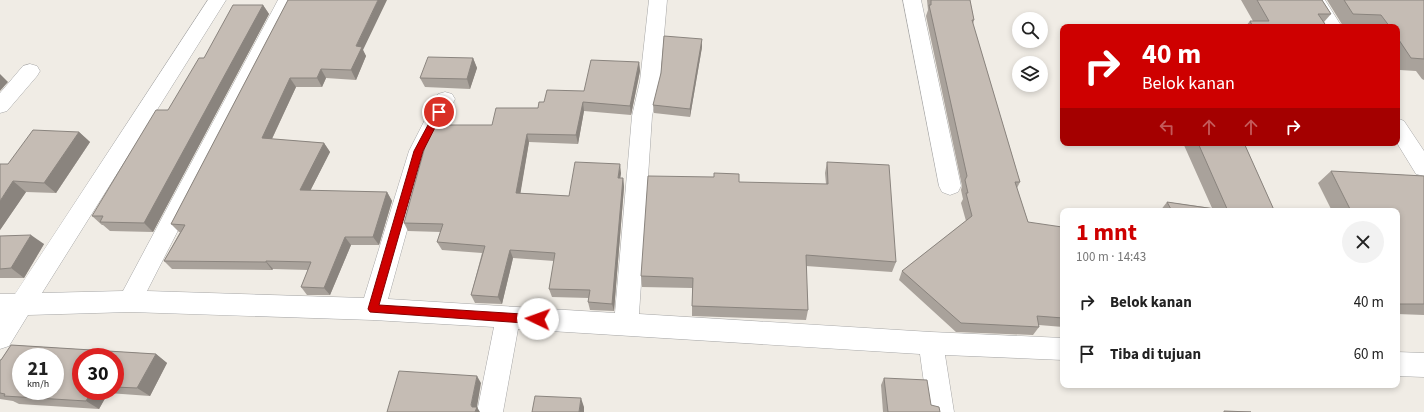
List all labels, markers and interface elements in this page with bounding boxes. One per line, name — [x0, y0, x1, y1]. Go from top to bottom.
map controls — [1012, 12, 1048, 92]
button: search — [1012, 12, 1048, 48]
text: 40 m — [1142, 34, 1201, 74]
icon: right — [1076, 40, 1128, 92]
button: layers — [1012, 56, 1048, 92]
text: Belok kanan — [1142, 71, 1235, 96]
pin — [422, 95, 456, 129]
icon: arrive — [428, 101, 450, 123]
icon: left — [1156, 116, 1178, 138]
icon: ahead — [1198, 116, 1220, 138]
icon: ahead — [1240, 116, 1262, 138]
icon: right — [1282, 116, 1304, 138]
text: 1 mnt — [1076, 215, 1137, 250]
button: close — [1342, 221, 1384, 263]
text: 100 m · 14:43 — [1076, 248, 1146, 266]
icon: right — [1076, 291, 1098, 313]
text: Belok kanan — [1110, 292, 1192, 313]
text: 40 m — [1354, 292, 1384, 313]
position arrow — [517, 298, 559, 340]
icon: arrive — [1076, 343, 1098, 365]
text: Tiba di tujuan — [1110, 344, 1201, 365]
text: 60 m — [1354, 344, 1384, 365]
speed limit sign: 30 — [72, 348, 124, 400]
text: 21 — [27, 355, 49, 383]
text: km/h — [27, 377, 49, 391]

